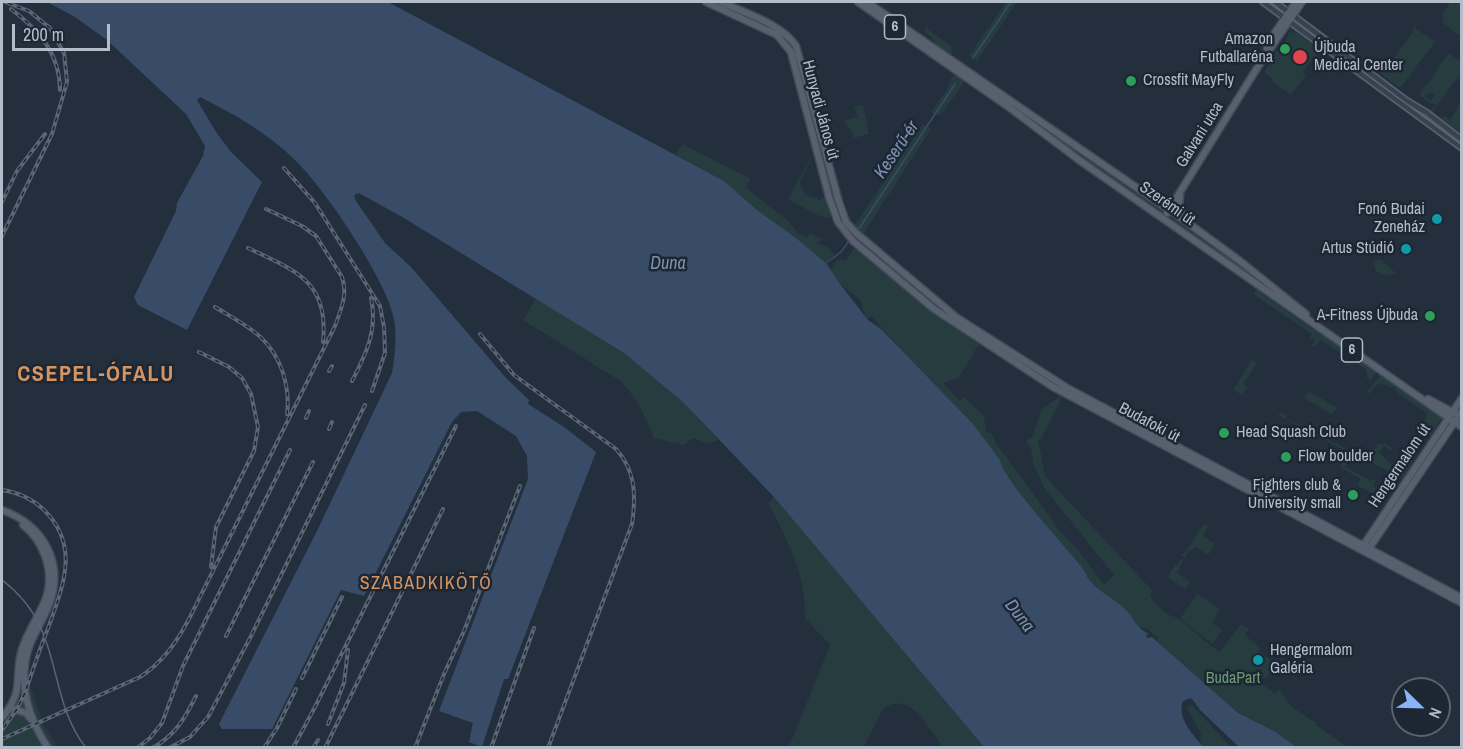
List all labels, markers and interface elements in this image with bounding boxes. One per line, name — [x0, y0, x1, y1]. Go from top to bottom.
scale bar — [15, 12, 112, 50]
road number: 6 — [884, 15, 906, 39]
text: 200 m — [23, 22, 64, 47]
place label: Amazon Futballaréna — [1200, 30, 1273, 68]
place label: Újbuda Medical Center — [1314, 38, 1403, 76]
marker: Amazon Futballaréna — [1278, 42, 1292, 56]
marker: Újbuda Medical Center — [1291, 48, 1309, 66]
street label: Hunyadi János út — [798, 58, 842, 162]
place label: Crossfit MayFly — [1143, 71, 1234, 91]
marker: Crossfit MayFly — [1124, 74, 1138, 88]
street label: Galvani utca — [1172, 99, 1228, 171]
water label: Keserű-ér — [870, 117, 924, 183]
street label: Szerémi út — [1136, 178, 1198, 230]
place label: Fonó Budai Zeneház — [1358, 200, 1425, 238]
marker: Fonó Budai Zeneház — [1430, 212, 1444, 226]
place label: Artus Stúdió — [1322, 239, 1394, 259]
marker: Artus Stúdió — [1399, 242, 1413, 256]
water label: Duna — [650, 253, 686, 275]
place label: A-Fitness Újbuda — [1317, 306, 1418, 326]
marker: A-Fitness Újbuda — [1423, 309, 1437, 323]
road number: 6 — [1342, 338, 1362, 362]
district label: CSEPEL-ÓFALU — [17, 362, 175, 388]
street label: Budafoki út — [1115, 399, 1183, 447]
street label: Hengermalom út — [1365, 420, 1435, 512]
place label: Head Squash Club — [1236, 423, 1346, 443]
marker: Head Squash Club — [1217, 426, 1231, 440]
place label: Flow boulder — [1298, 447, 1373, 467]
marker: Flow boulder — [1279, 450, 1293, 464]
place label: Fighters club & University small — [1248, 476, 1341, 514]
marker: Fighters club & University small — [1346, 488, 1360, 502]
district label: SZABADKIKÖTŐ — [360, 573, 492, 595]
water label: Duna — [1000, 595, 1038, 637]
place label: Hengermalom Galéria — [1270, 641, 1352, 679]
marker: Hengermalom Galéria — [1251, 653, 1265, 667]
park label: BudaPart — [1206, 669, 1260, 689]
north arrow — [1391, 677, 1451, 737]
text: N — [1424, 705, 1448, 722]

